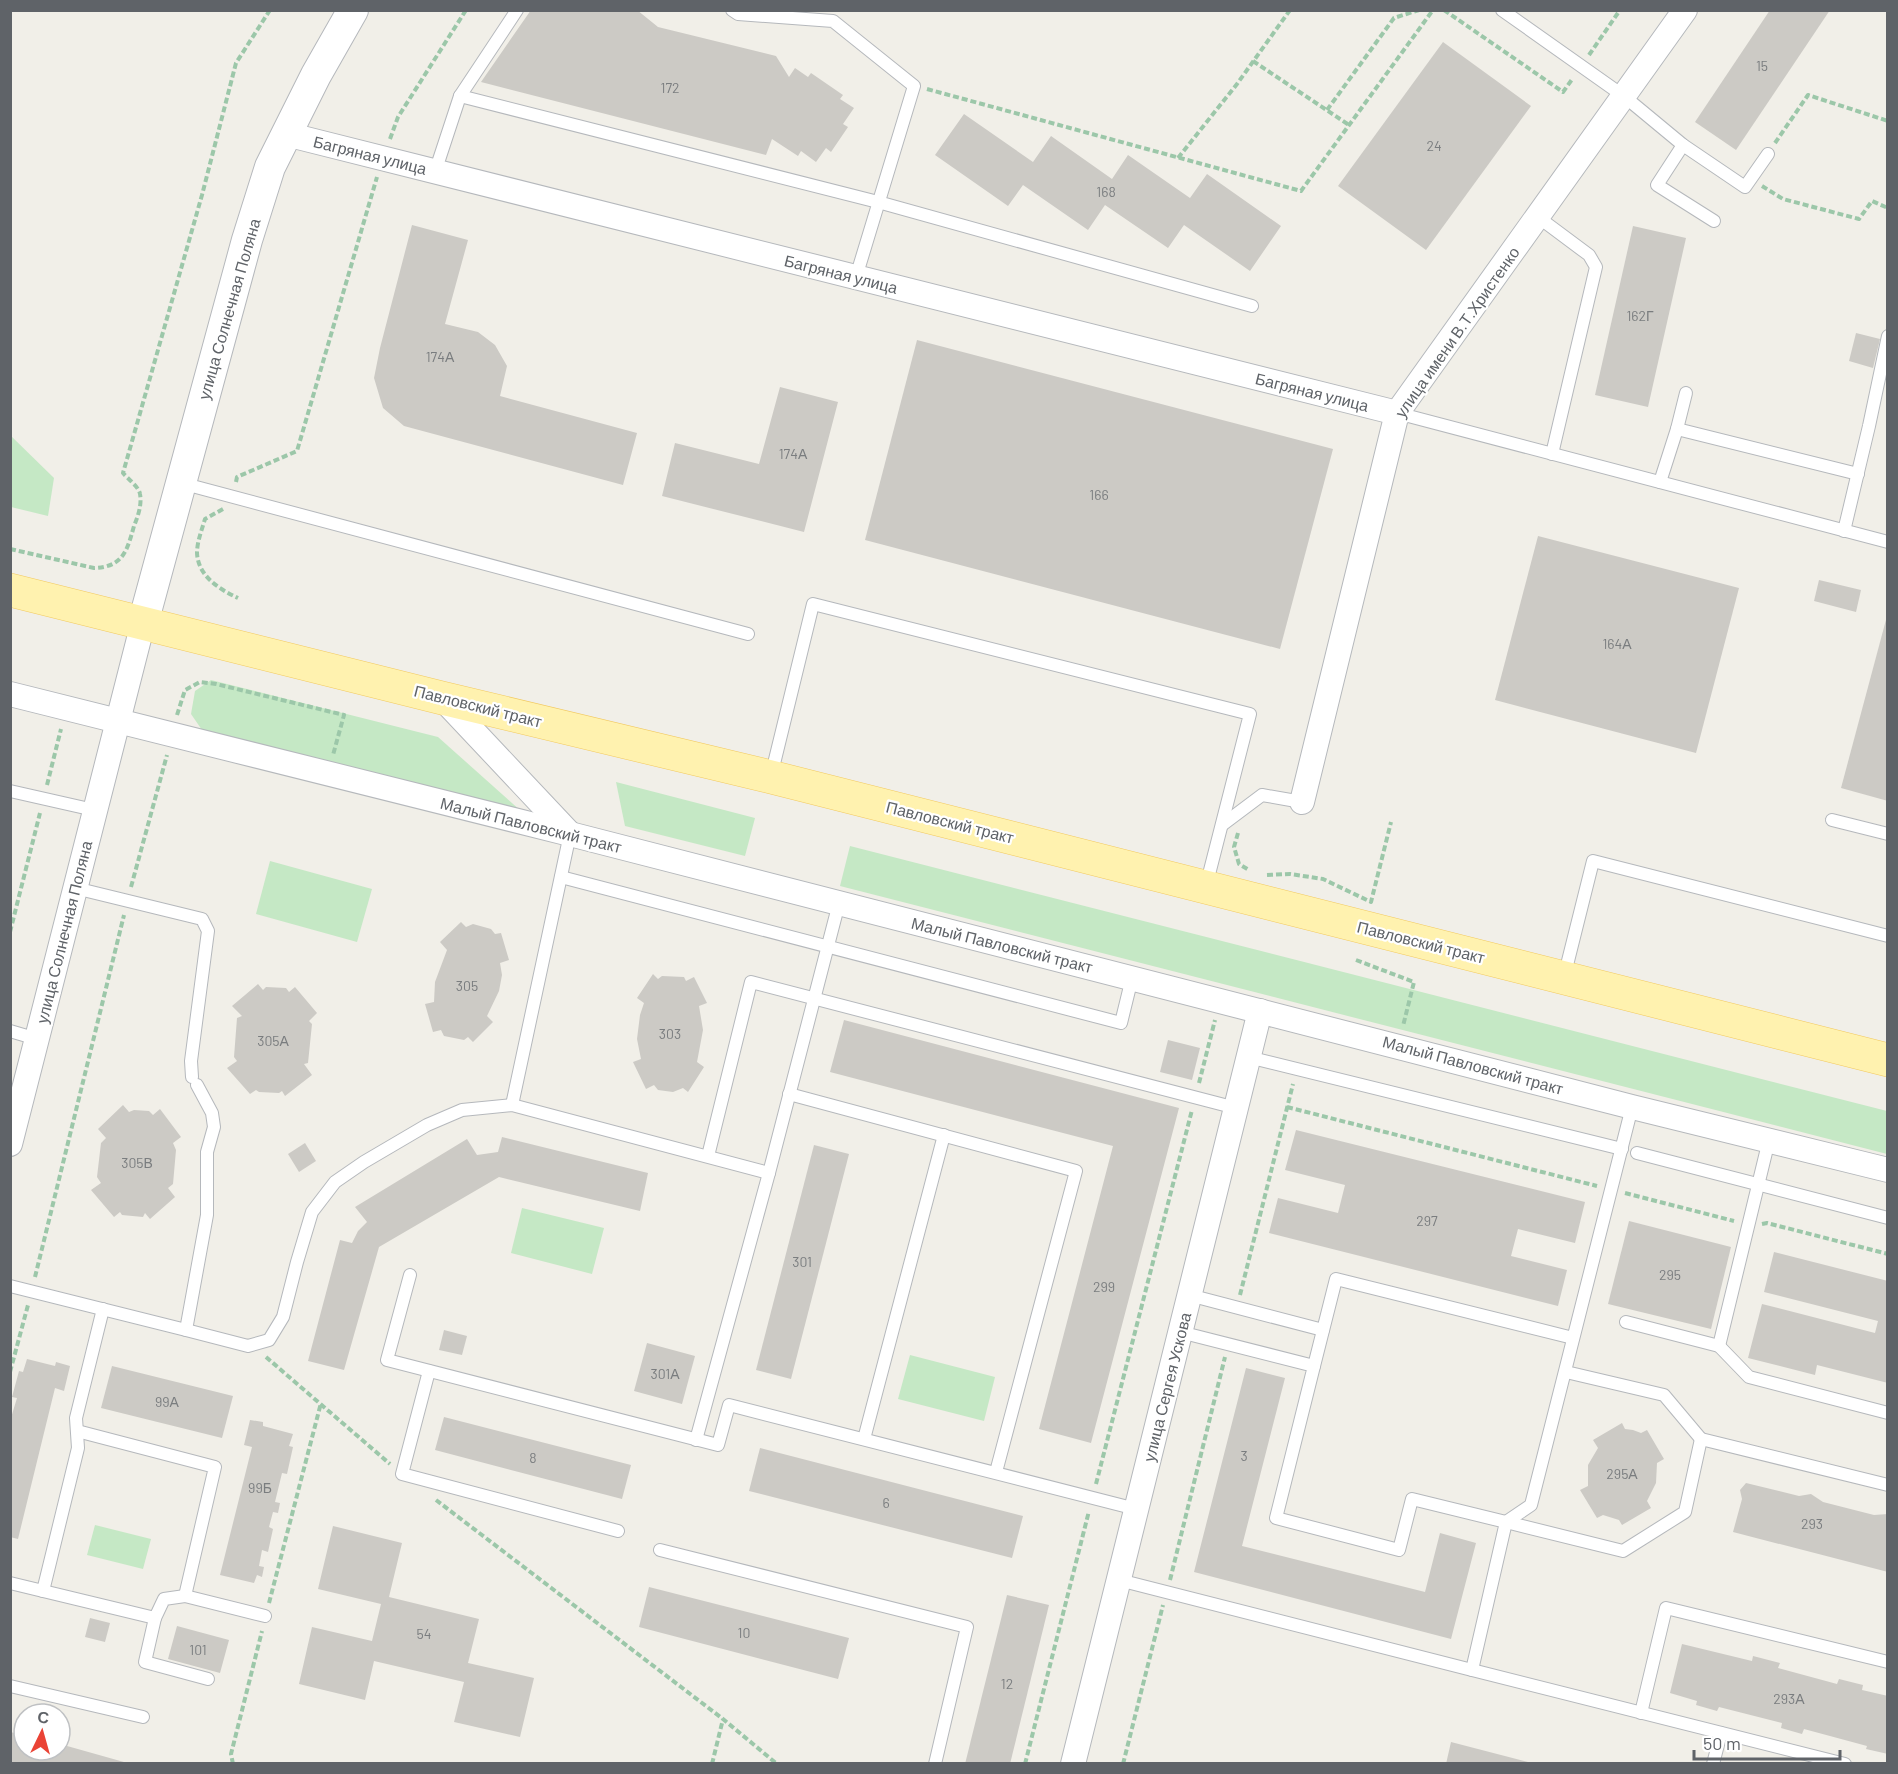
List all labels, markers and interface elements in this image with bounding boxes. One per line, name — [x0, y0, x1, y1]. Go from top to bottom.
house number: 15 — [1756, 57, 1768, 74]
house number: 172 — [660, 79, 680, 96]
street label: Багряная улица — [311, 131, 429, 178]
house number: 24 — [1426, 137, 1442, 154]
house number: 168 — [1096, 183, 1116, 200]
street label: улица Солнечная Поляна — [194, 216, 264, 402]
street label: улица имени В.Т.Христенко — [1390, 243, 1523, 421]
street label: Багряная улица — [782, 250, 900, 297]
house number: 162Г — [1626, 307, 1654, 324]
house number: 174А — [426, 348, 455, 365]
street label: Багряная улица — [1253, 368, 1371, 415]
house number: 174А — [779, 445, 808, 462]
house number: 166 — [1089, 486, 1109, 503]
house number: 164А — [1602, 635, 1632, 652]
street label: Павловский тракт — [412, 680, 545, 731]
street label: Малый Павловский тракт — [438, 793, 624, 856]
street label: Павловский тракт — [884, 796, 1017, 847]
street label: улица Солнечная Поляна — [32, 839, 95, 1025]
street label: Малый Павловский тракт — [909, 913, 1095, 976]
street label: Павловский тракт — [1355, 916, 1488, 967]
house number: 305 — [456, 977, 478, 994]
house number: 303 — [659, 1025, 681, 1042]
street label: Малый Павловский тракт — [1381, 1031, 1566, 1098]
house number: 305А — [257, 1032, 289, 1049]
house number: 305В — [121, 1154, 153, 1171]
house number: 297 — [1416, 1212, 1438, 1229]
house number: 301 — [792, 1253, 812, 1270]
house number: 295 — [1659, 1266, 1681, 1283]
house number: 299 — [1093, 1278, 1115, 1295]
street label: улица Сергея Ускова — [1139, 1310, 1194, 1463]
house number: 301А — [651, 1365, 680, 1382]
house number: 99А — [155, 1393, 180, 1410]
house number: 3 — [1240, 1447, 1248, 1464]
house number: 8 — [529, 1449, 537, 1466]
house number: 295А — [1606, 1465, 1638, 1482]
house number: 99Б — [248, 1479, 272, 1496]
house number: 6 — [882, 1494, 890, 1511]
house number: 293 — [1801, 1515, 1823, 1532]
house number: 10 — [738, 1624, 750, 1641]
house number: 54 — [417, 1625, 431, 1642]
house number: 101 — [189, 1641, 207, 1658]
house number: 12 — [1001, 1675, 1013, 1692]
house number: 293А — [1773, 1690, 1805, 1707]
north arrow — [12, 1702, 72, 1762]
text: С — [37, 1707, 50, 1727]
scale bar — [1694, 1723, 1840, 1761]
text: 50 m — [1703, 1732, 1741, 1754]

